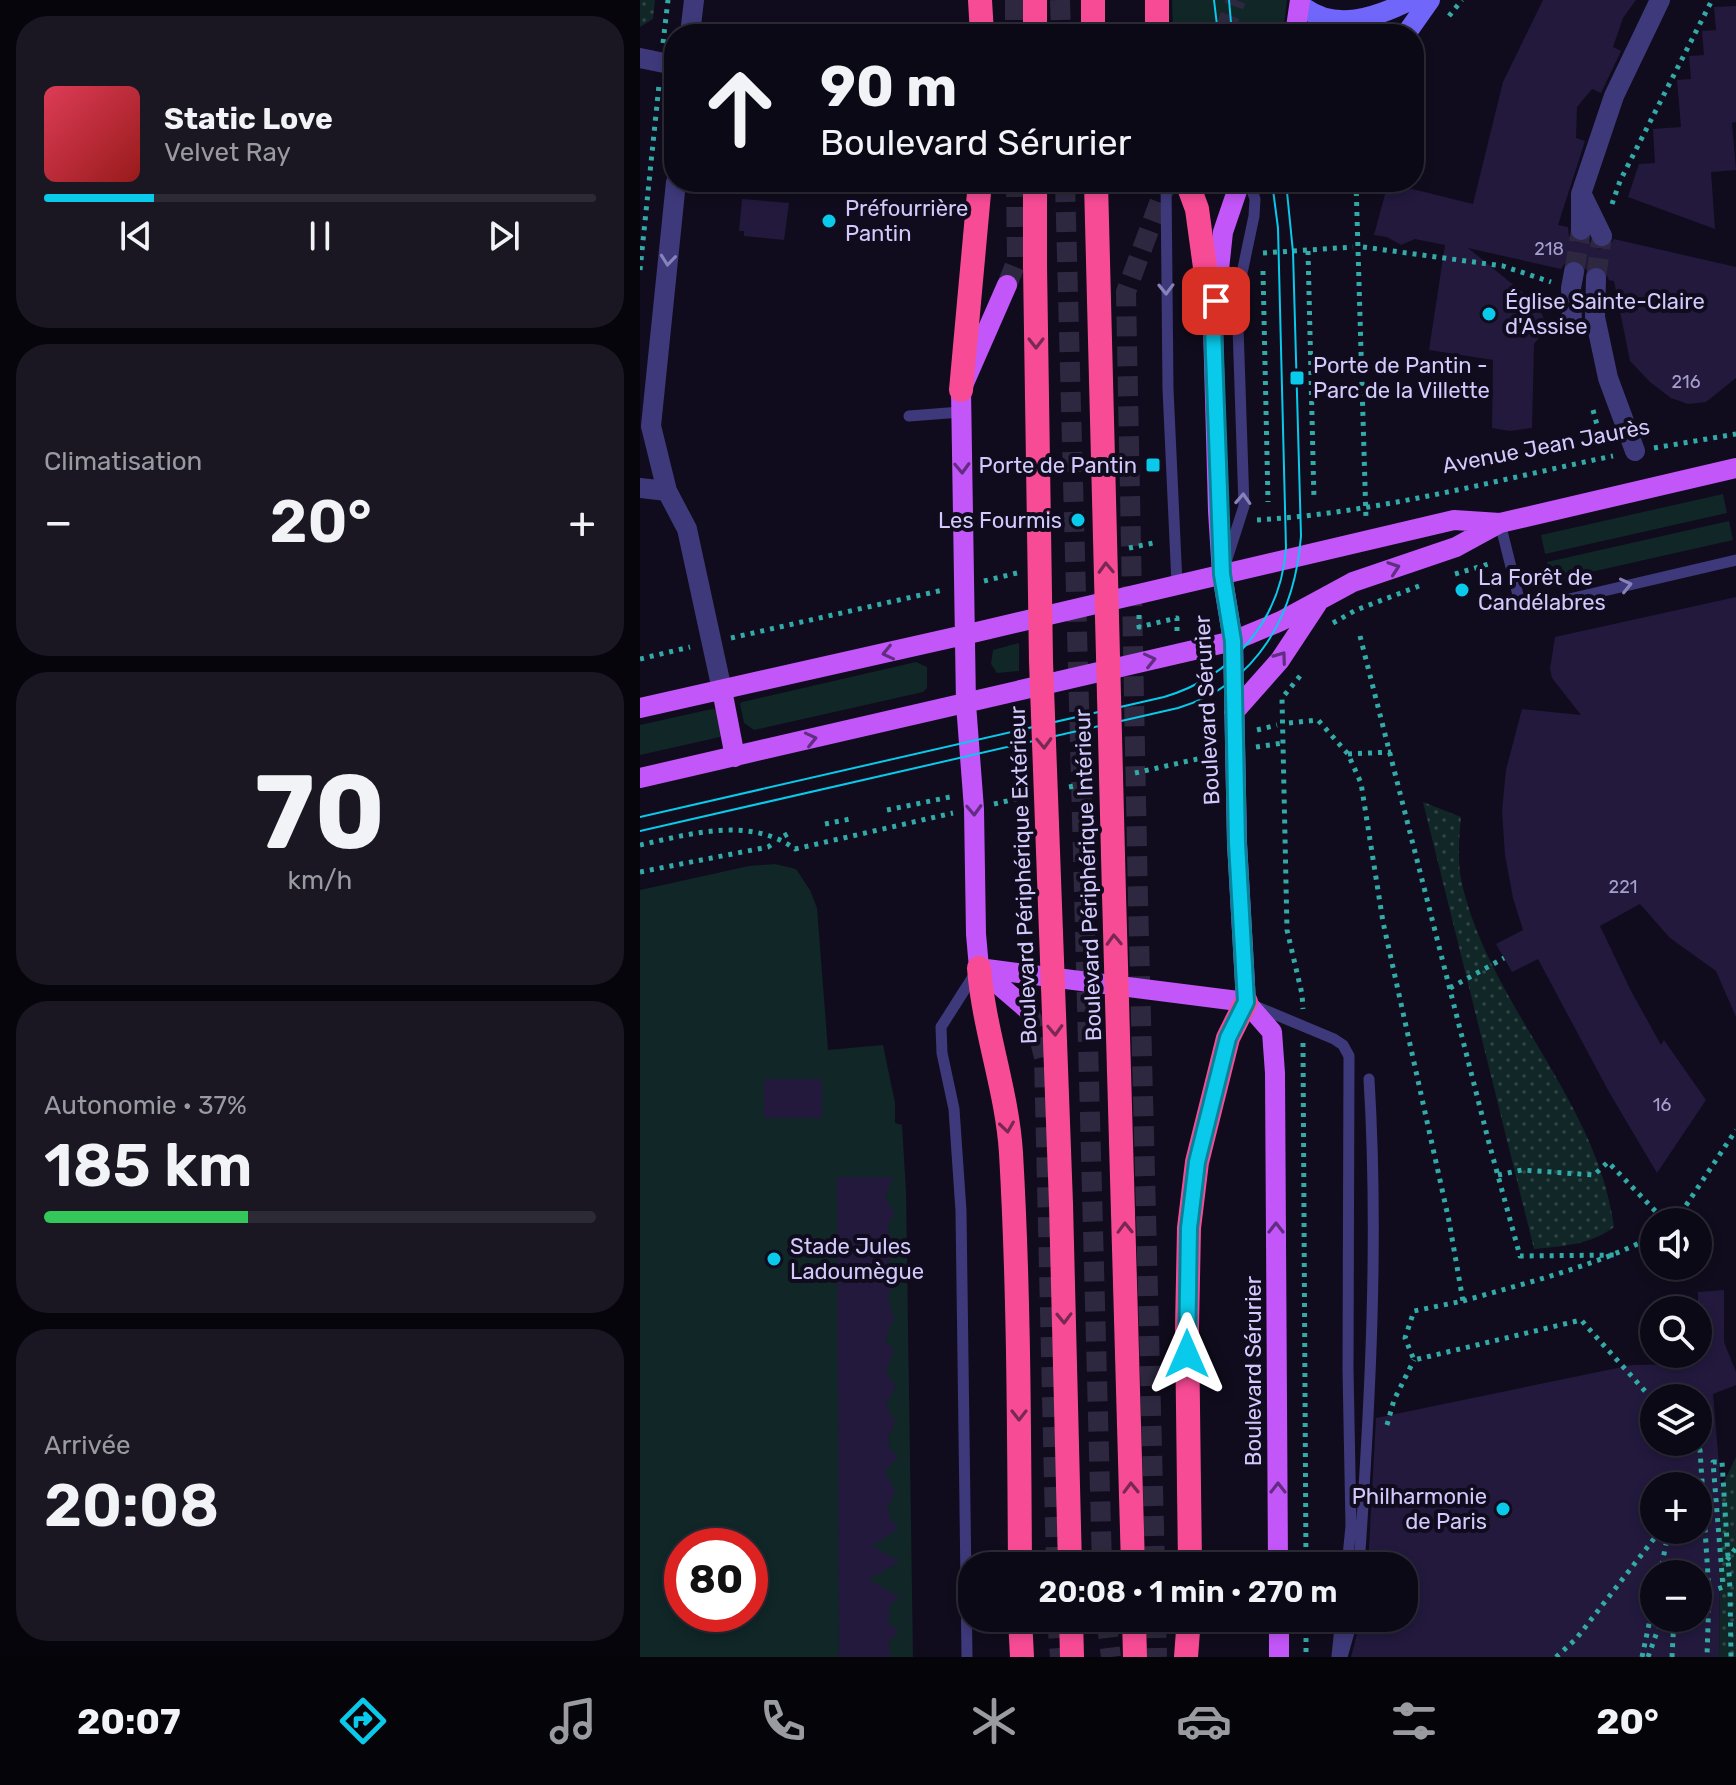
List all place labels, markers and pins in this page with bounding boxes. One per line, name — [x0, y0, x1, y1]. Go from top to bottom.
place label: Préfourrière Pantin — [845, 195, 968, 247]
marker: Préfourrière Pantin — [820, 212, 838, 230]
pin — [1182, 267, 1250, 335]
place label: Église Sainte-Claire d'Assise — [1505, 288, 1705, 340]
marker: Église Sainte-Claire d'Assise — [1480, 305, 1498, 323]
place label: Porte de Pantin - Parc de la Villette — [1313, 352, 1490, 404]
marker: Porte de Pantin - Parc de la Villette — [1288, 369, 1306, 387]
place label: Porte de Pantin — [978, 452, 1137, 479]
marker: Porte de Pantin — [1144, 456, 1162, 474]
place label: Les Fourmis — [938, 507, 1062, 534]
marker: Les Fourmis — [1069, 511, 1087, 529]
place label: La Forêt de Candélabres — [1478, 564, 1606, 616]
marker: La Forêt de Candélabres — [1453, 581, 1471, 599]
place label: Stade Jules Ladoumègue — [790, 1233, 924, 1285]
marker: Stade Jules Ladoumègue — [765, 1250, 783, 1268]
place label: Philharmonie de Paris — [1352, 1483, 1487, 1535]
marker: Philharmonie de Paris — [1494, 1500, 1512, 1518]

